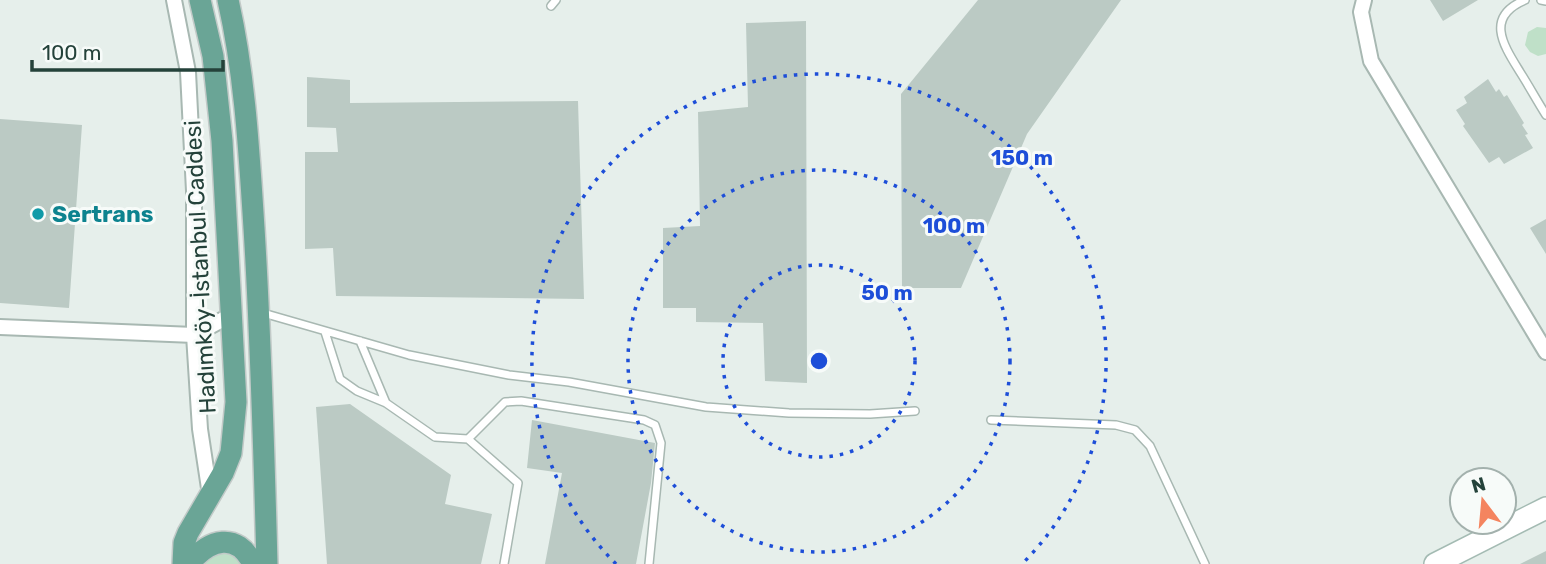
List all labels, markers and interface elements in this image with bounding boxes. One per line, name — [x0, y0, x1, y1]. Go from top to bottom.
scale bar — [32, 28, 222, 72]
text: 100 m — [42, 40, 101, 65]
street label: Hadımköy-İstanbul Caddesi — [178, 119, 222, 415]
text: 150 m — [991, 145, 1053, 170]
place label: Sertrans — [52, 200, 154, 228]
marker: Sertrans — [30, 206, 46, 222]
text: 100 m — [923, 213, 985, 238]
text: 50 m — [861, 280, 913, 305]
centre of rings — [807, 349, 831, 373]
north arrow — [1448, 466, 1518, 536]
text: N — [1469, 472, 1488, 498]

